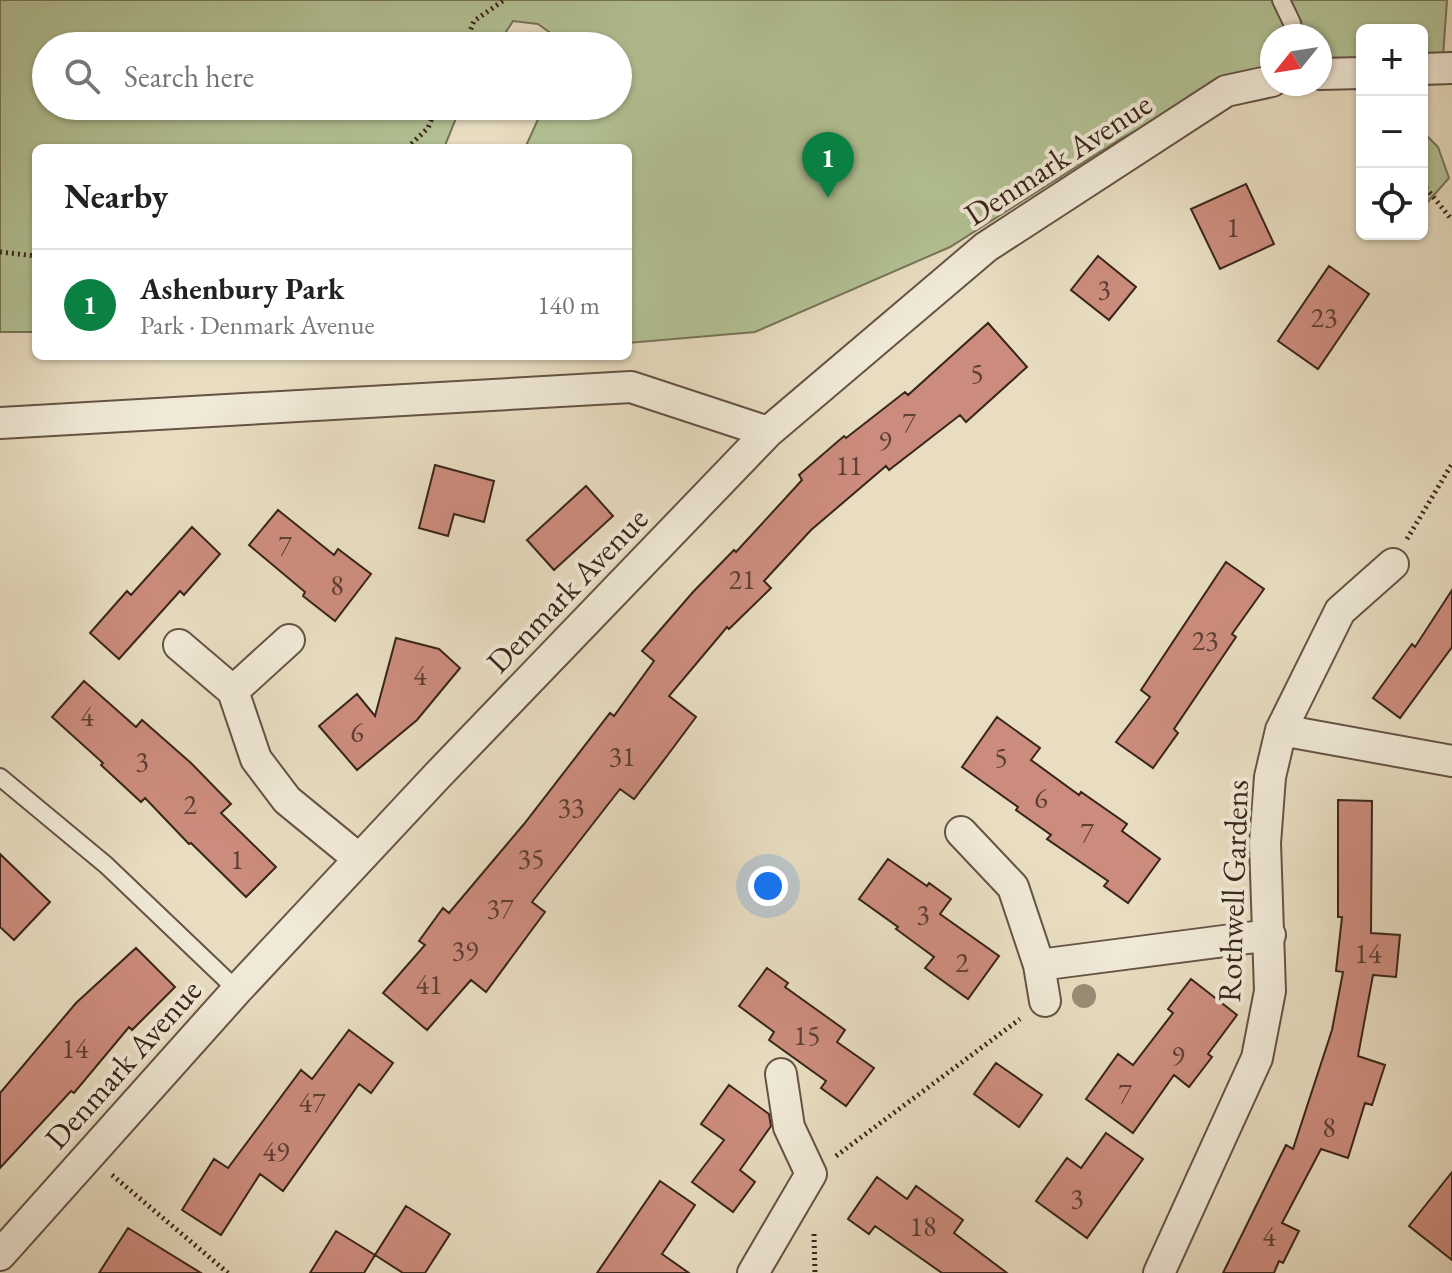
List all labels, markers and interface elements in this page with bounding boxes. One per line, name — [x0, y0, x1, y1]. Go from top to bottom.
north arrow — [1260, 24, 1332, 96]
map controls — [1356, 24, 1428, 240]
button: + — [1356, 24, 1428, 96]
search box — [32, 32, 632, 120]
icon: search — [60, 54, 104, 98]
text: Search here — [124, 57, 254, 96]
street label: Denmark Avenue — [956, 83, 1160, 235]
button: − — [1356, 96, 1428, 168]
pin: 1 — [802, 132, 854, 198]
button: locate — [1356, 168, 1428, 240]
text: Nearby — [64, 174, 168, 218]
house number: 1 — [1226, 209, 1240, 245]
text: Ashenbury Park — [140, 269, 344, 308]
house number: 3 — [1097, 271, 1111, 307]
text: 1 — [83, 288, 97, 322]
text: 140 m — [537, 288, 600, 322]
house number: 23 — [1311, 299, 1337, 335]
text: Park · Denmark Avenue — [140, 308, 375, 342]
house number: 5 — [970, 355, 984, 391]
house number: 7 — [902, 404, 916, 440]
house number: 9 — [878, 422, 892, 458]
house number: 11 — [836, 447, 862, 483]
street label: Denmark Avenue — [477, 498, 657, 682]
house number: 7 — [278, 527, 292, 563]
house number: 21 — [729, 561, 755, 597]
house number: 8 — [330, 567, 344, 603]
house number: 23 — [1192, 622, 1218, 658]
house number: 4 — [413, 657, 427, 693]
house number: 4 — [80, 698, 94, 734]
house number: 6 — [350, 714, 364, 750]
house number: 31 — [609, 738, 635, 774]
house number: 5 — [994, 739, 1008, 775]
house number: 3 — [135, 743, 149, 779]
street label: Rothwell Gardens — [1208, 779, 1258, 1003]
house number: 6 — [1034, 780, 1048, 816]
house number: 2 — [183, 786, 197, 822]
house number: 33 — [558, 789, 584, 825]
house number: 7 — [1080, 814, 1094, 850]
house number: 35 — [518, 840, 544, 876]
house number: 1 — [230, 841, 244, 877]
your location — [748, 866, 788, 906]
house number: 37 — [487, 890, 514, 926]
house number: 3 — [916, 896, 930, 932]
house number: 39 — [452, 932, 478, 968]
house number: 14 — [1355, 935, 1382, 971]
house number: 2 — [955, 944, 969, 980]
house number: 41 — [416, 966, 442, 1002]
street label: Denmark Avenue — [35, 970, 211, 1158]
house number: 15 — [794, 1017, 820, 1053]
house number: 14 — [62, 1030, 89, 1066]
house number: 9 — [1171, 1037, 1185, 1073]
house number: 7 — [1118, 1075, 1132, 1111]
house number: 47 — [299, 1084, 326, 1120]
house number: 8 — [1322, 1109, 1336, 1145]
house number: 49 — [263, 1133, 289, 1169]
house number: 3 — [1070, 1180, 1084, 1216]
house number: 18 — [910, 1208, 936, 1244]
house number: 4 — [1262, 1218, 1276, 1254]

